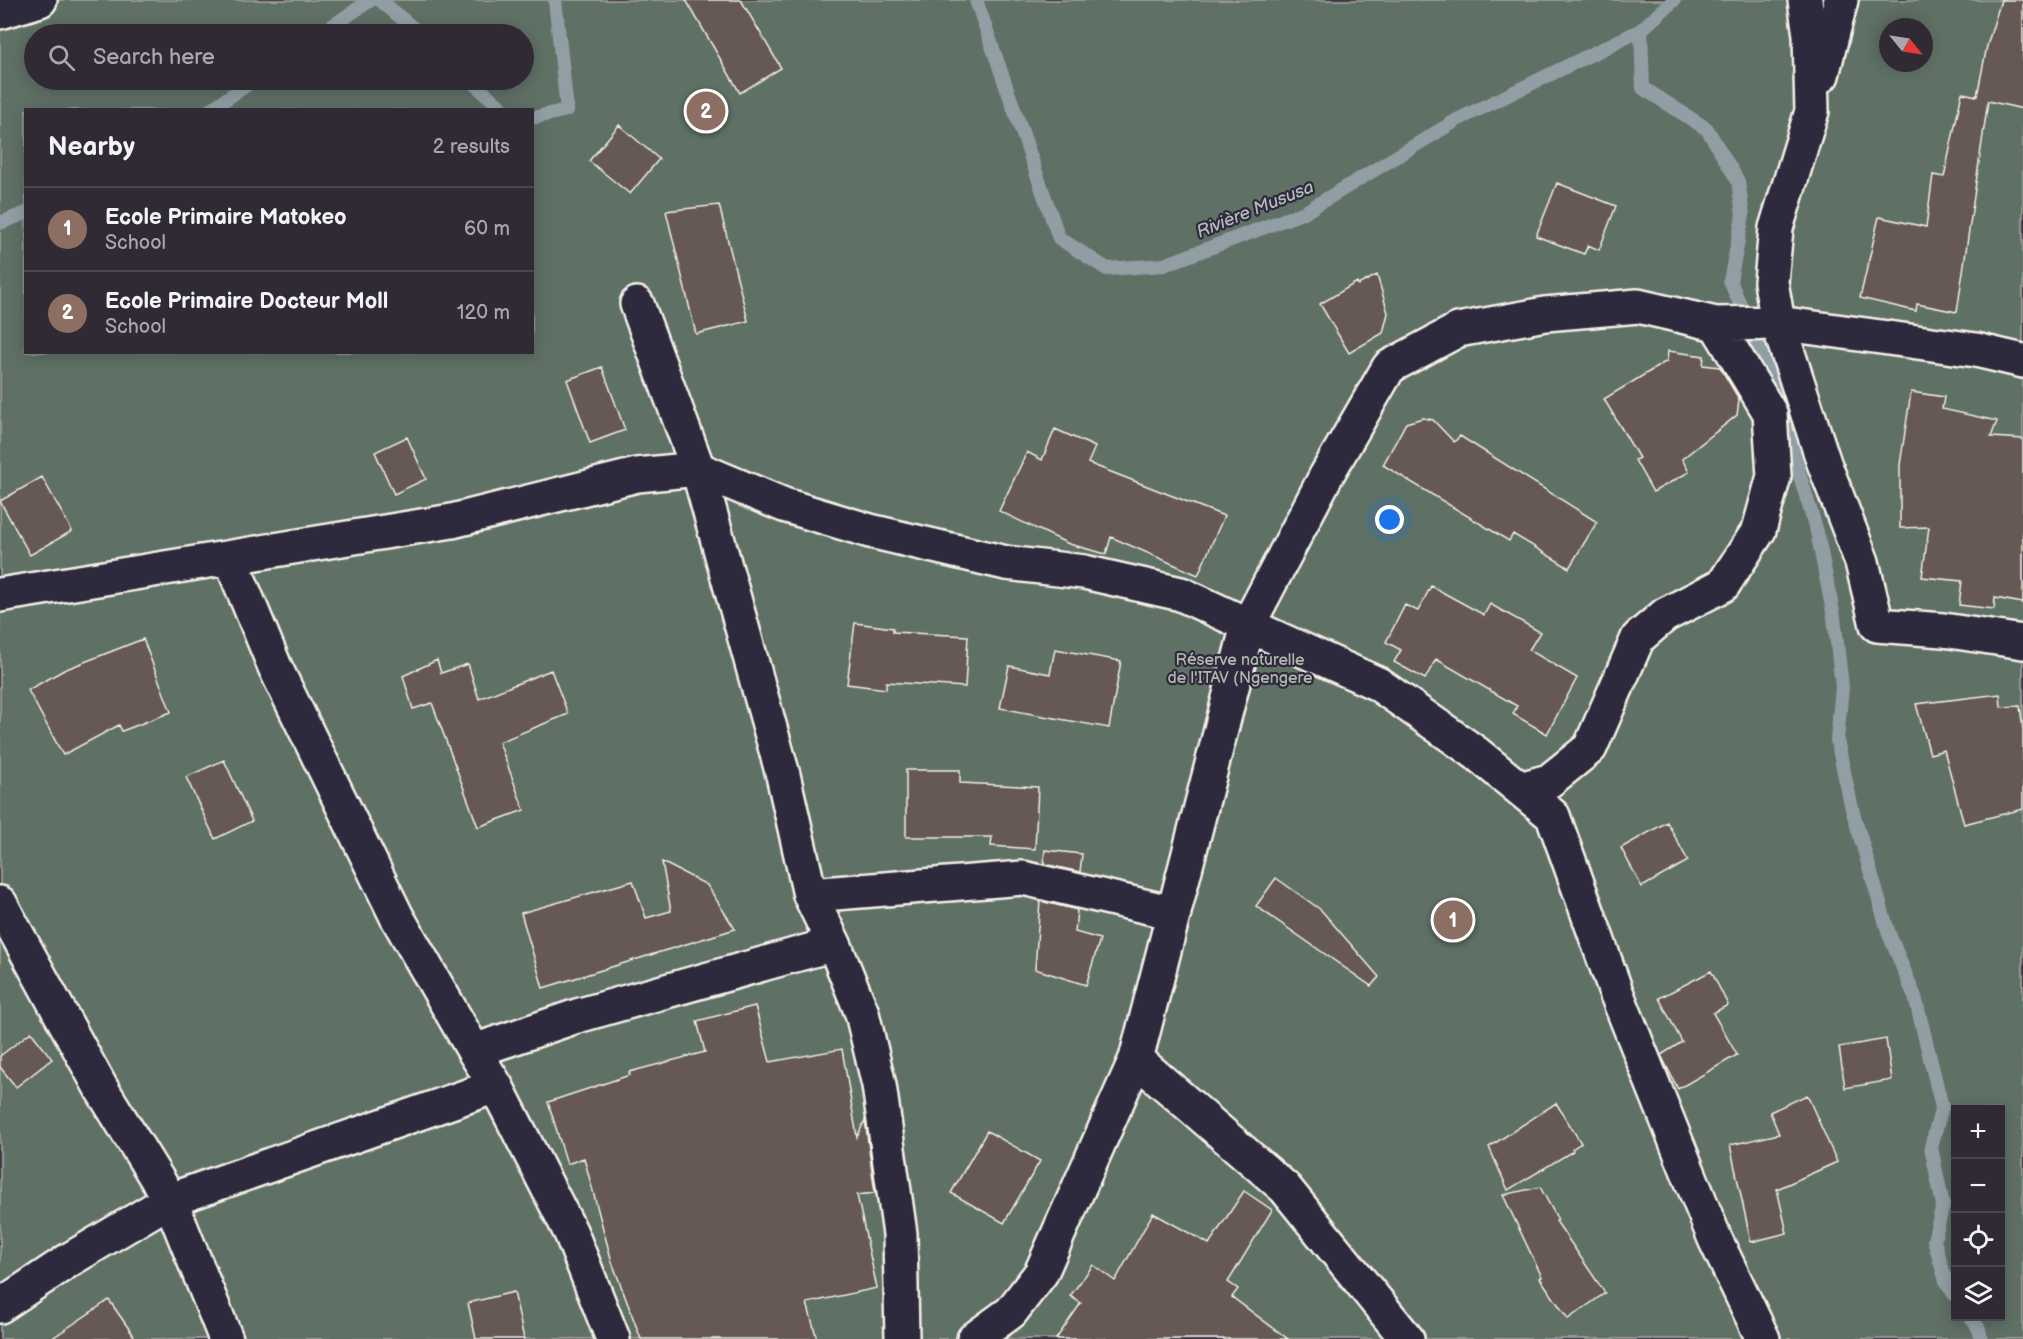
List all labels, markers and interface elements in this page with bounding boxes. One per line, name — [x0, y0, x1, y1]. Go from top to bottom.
north arrow — [1879, 18, 1933, 72]
search box — [24, 24, 534, 90]
icon: search — [45, 41, 78, 74]
text: Search here — [93, 44, 215, 71]
pin: 2 — [686, 88, 726, 134]
text: Nearby — [48, 132, 135, 163]
text: 2 results — [433, 135, 510, 159]
water label: Rivière Mususa — [1193, 176, 1317, 243]
text: Ecole Primaire Matokeo — [105, 204, 347, 231]
text: 1 — [63, 217, 72, 241]
text: 60 m — [464, 217, 510, 241]
text: School — [105, 231, 166, 255]
text: Ecole Primaire Docteur Moll — [105, 288, 388, 315]
text: 2 — [62, 301, 73, 325]
text: 120 m — [457, 301, 510, 325]
text: School — [105, 315, 166, 339]
your location — [1375, 505, 1404, 534]
park label: Réserve naturelle de l'ITAV (Ngengere — [1168, 651, 1313, 688]
pin: 1 — [1434, 898, 1472, 942]
map controls — [1951, 1105, 2005, 1321]
button: + — [1951, 1105, 2005, 1159]
button: − — [1951, 1159, 2005, 1213]
button: locate — [1951, 1213, 2005, 1267]
button: layers — [1951, 1267, 2005, 1321]

